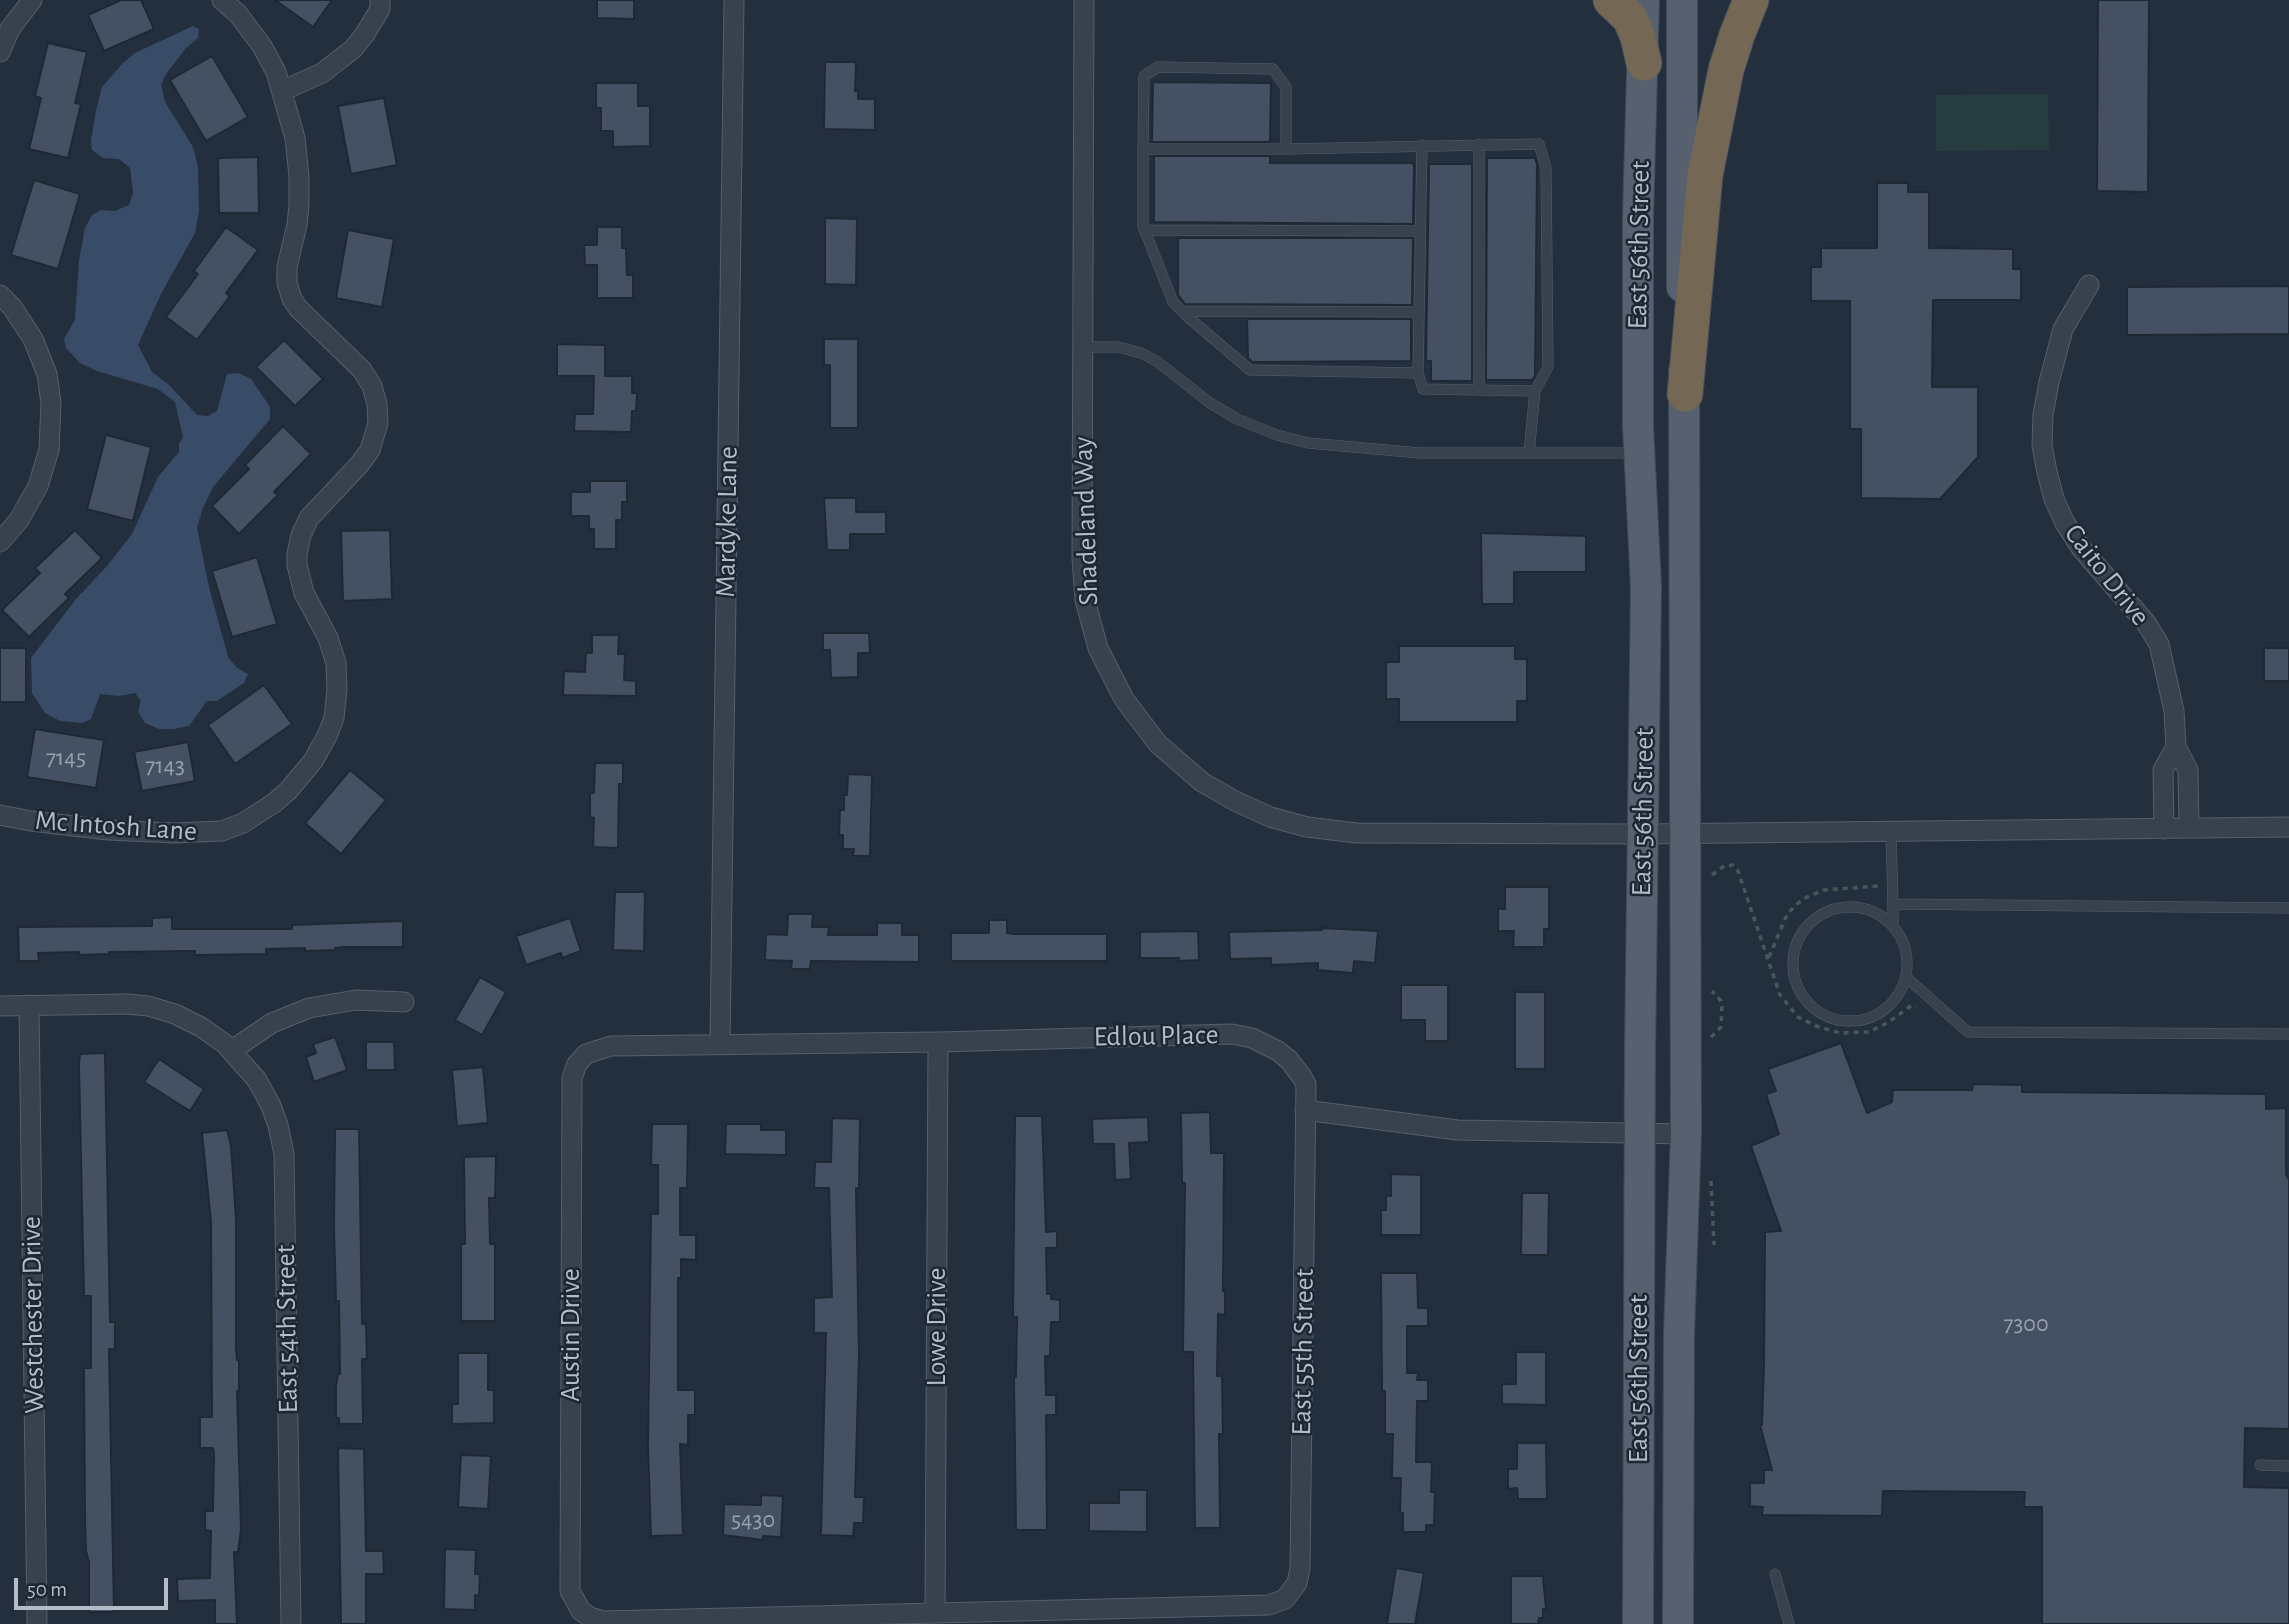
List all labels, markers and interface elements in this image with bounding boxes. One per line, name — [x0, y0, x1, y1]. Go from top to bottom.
street label: East 56th Street — [1621, 160, 1657, 330]
street label: Shadeland Way — [1066, 436, 1106, 606]
street label: Mardyke Lane — [709, 446, 745, 598]
street label: Caito Drive — [2057, 518, 2157, 632]
street label: East 56th Street — [1625, 727, 1661, 897]
house number: 7145 — [46, 744, 86, 772]
house number: 7143 — [145, 752, 185, 780]
street label: Mc Intosh Lane — [34, 804, 198, 848]
street label: Edlou Place — [1093, 1018, 1219, 1054]
street label: Westchester Drive — [14, 1216, 52, 1414]
street label: East 54th Street — [269, 1244, 305, 1414]
street label: Austin Drive — [554, 1268, 588, 1402]
street label: Lowe Drive — [920, 1268, 954, 1386]
street label: East 55th Street — [1285, 1268, 1321, 1436]
street label: East 56th Street — [1622, 1295, 1656, 1463]
house number: 7300 — [2003, 1310, 2049, 1338]
house number: 5430 — [731, 1506, 775, 1534]
scale bar — [18, 1564, 172, 1608]
text: 50 m — [27, 1579, 67, 1600]

